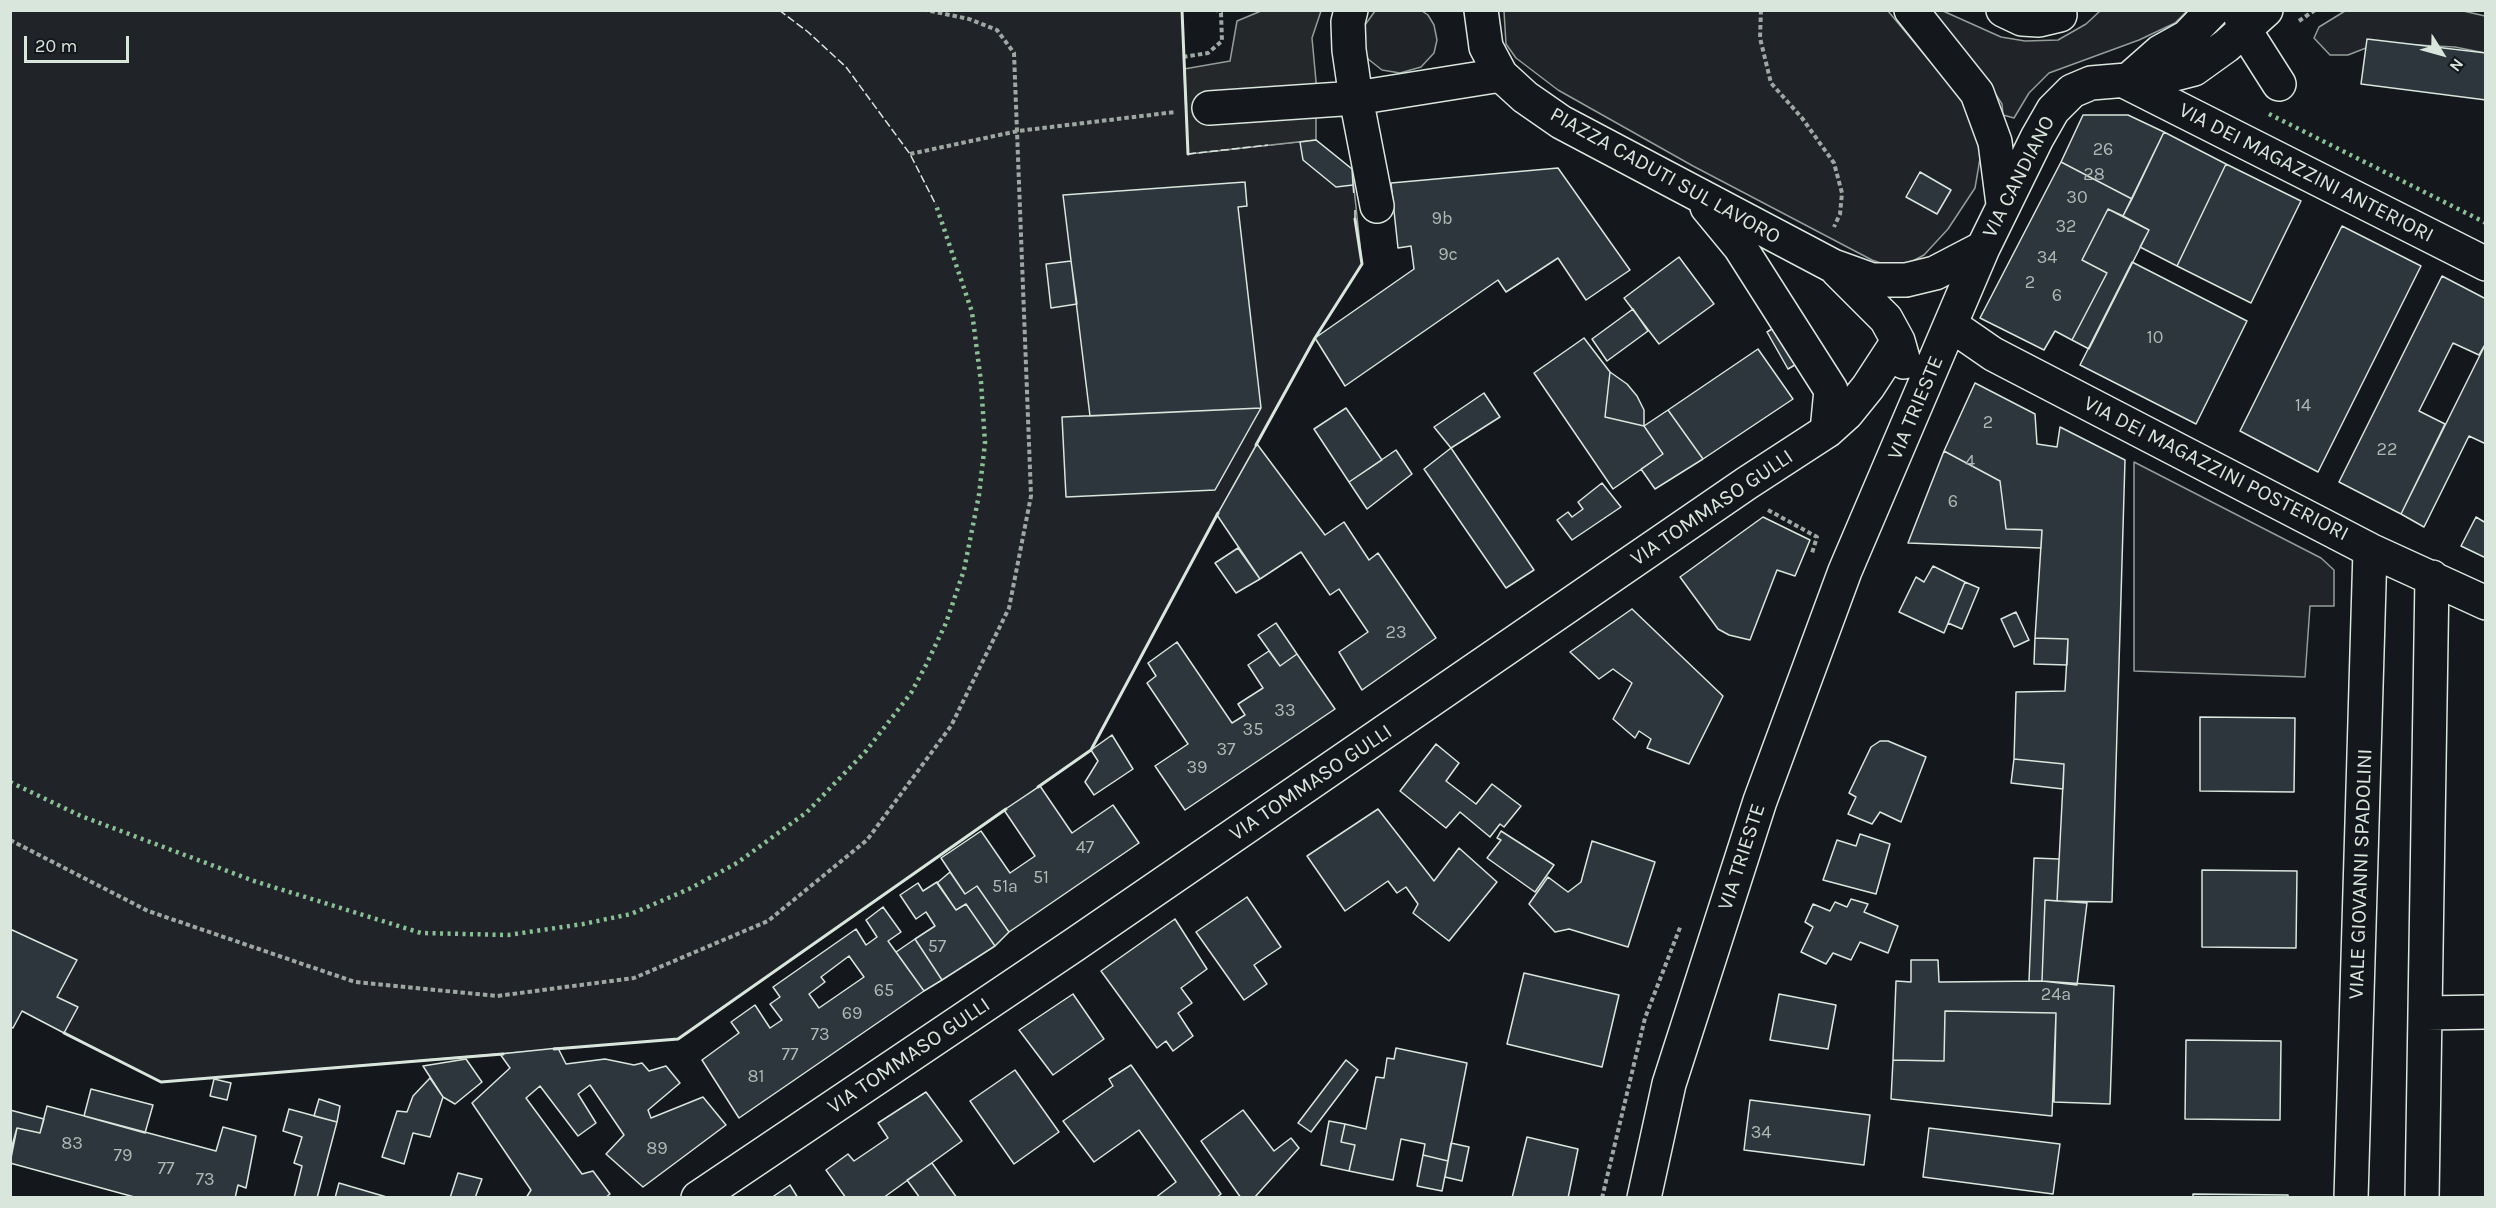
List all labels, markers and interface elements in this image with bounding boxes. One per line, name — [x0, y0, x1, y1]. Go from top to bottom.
scale bar — [27, 24, 132, 62]
north arrow — [2412, 24, 2472, 84]
text: 20 m — [35, 35, 77, 57]
text: N — [2446, 55, 2468, 75]
street label: VIA DEI MAGAZZINI ANTERIORI — [2174, 98, 2438, 248]
street label: PIAZZA CADUTI SUL LAVORO — [1545, 102, 1785, 250]
street label: VIA CANDIANO — [1977, 112, 2061, 242]
house number: 26 — [2093, 139, 2113, 161]
house number: 28 — [2083, 164, 2105, 186]
house number: 30 — [2066, 187, 2088, 209]
house number: 9b — [1431, 208, 1453, 230]
house number: 32 — [2055, 216, 2077, 238]
house number: 9c — [1438, 244, 1458, 266]
house number: 34 — [2037, 247, 2057, 269]
house number: 2 — [2025, 272, 2035, 294]
house number: 6 — [2052, 285, 2062, 307]
house number: 10 — [2147, 327, 2163, 349]
street label: VIA TRIESTE — [1883, 352, 1949, 464]
street label: VIA DEI MAGAZZINI POSTERIORI — [2079, 391, 2353, 547]
house number: 14 — [2295, 395, 2311, 417]
house number: 2 — [1983, 412, 1993, 434]
house number: 22 — [2377, 439, 2397, 461]
street label: VIA TOMMASO GULLI — [1626, 444, 1798, 572]
house number: 4 — [1965, 451, 1975, 473]
house number: 6 — [1948, 491, 1958, 513]
house number: 23 — [1385, 622, 1407, 644]
house number: 33 — [1274, 700, 1296, 722]
street label: VIA TOMMASO GULLI — [1225, 719, 1397, 847]
house number: 35 — [1243, 719, 1263, 741]
house number: 37 — [1216, 739, 1236, 761]
street label: VIALE GIOVANNI SPADOLINI — [2344, 748, 2378, 1000]
house number: 39 — [1186, 757, 1208, 779]
street label: VIA TRIESTE — [1713, 800, 1771, 914]
house number: 47 — [1076, 837, 1094, 859]
house number: 51 — [1033, 867, 1049, 889]
house number: 51a — [992, 876, 1018, 898]
house number: 57 — [928, 936, 946, 958]
house number: 65 — [874, 980, 894, 1002]
house number: 24a — [2041, 984, 2071, 1006]
street label: VIA TOMMASO GULLI — [823, 992, 995, 1120]
house number: 69 — [842, 1003, 862, 1025]
house number: 73 — [810, 1024, 830, 1046]
house number: 77 — [782, 1044, 798, 1066]
house number: 81 — [747, 1066, 765, 1088]
house number: 34 — [1751, 1122, 1771, 1144]
house number: 83 — [61, 1133, 83, 1155]
house number: 89 — [646, 1138, 668, 1160]
house number: 79 — [114, 1145, 132, 1167]
house number: 77 — [158, 1158, 174, 1180]
house number: 73 — [195, 1169, 215, 1191]

